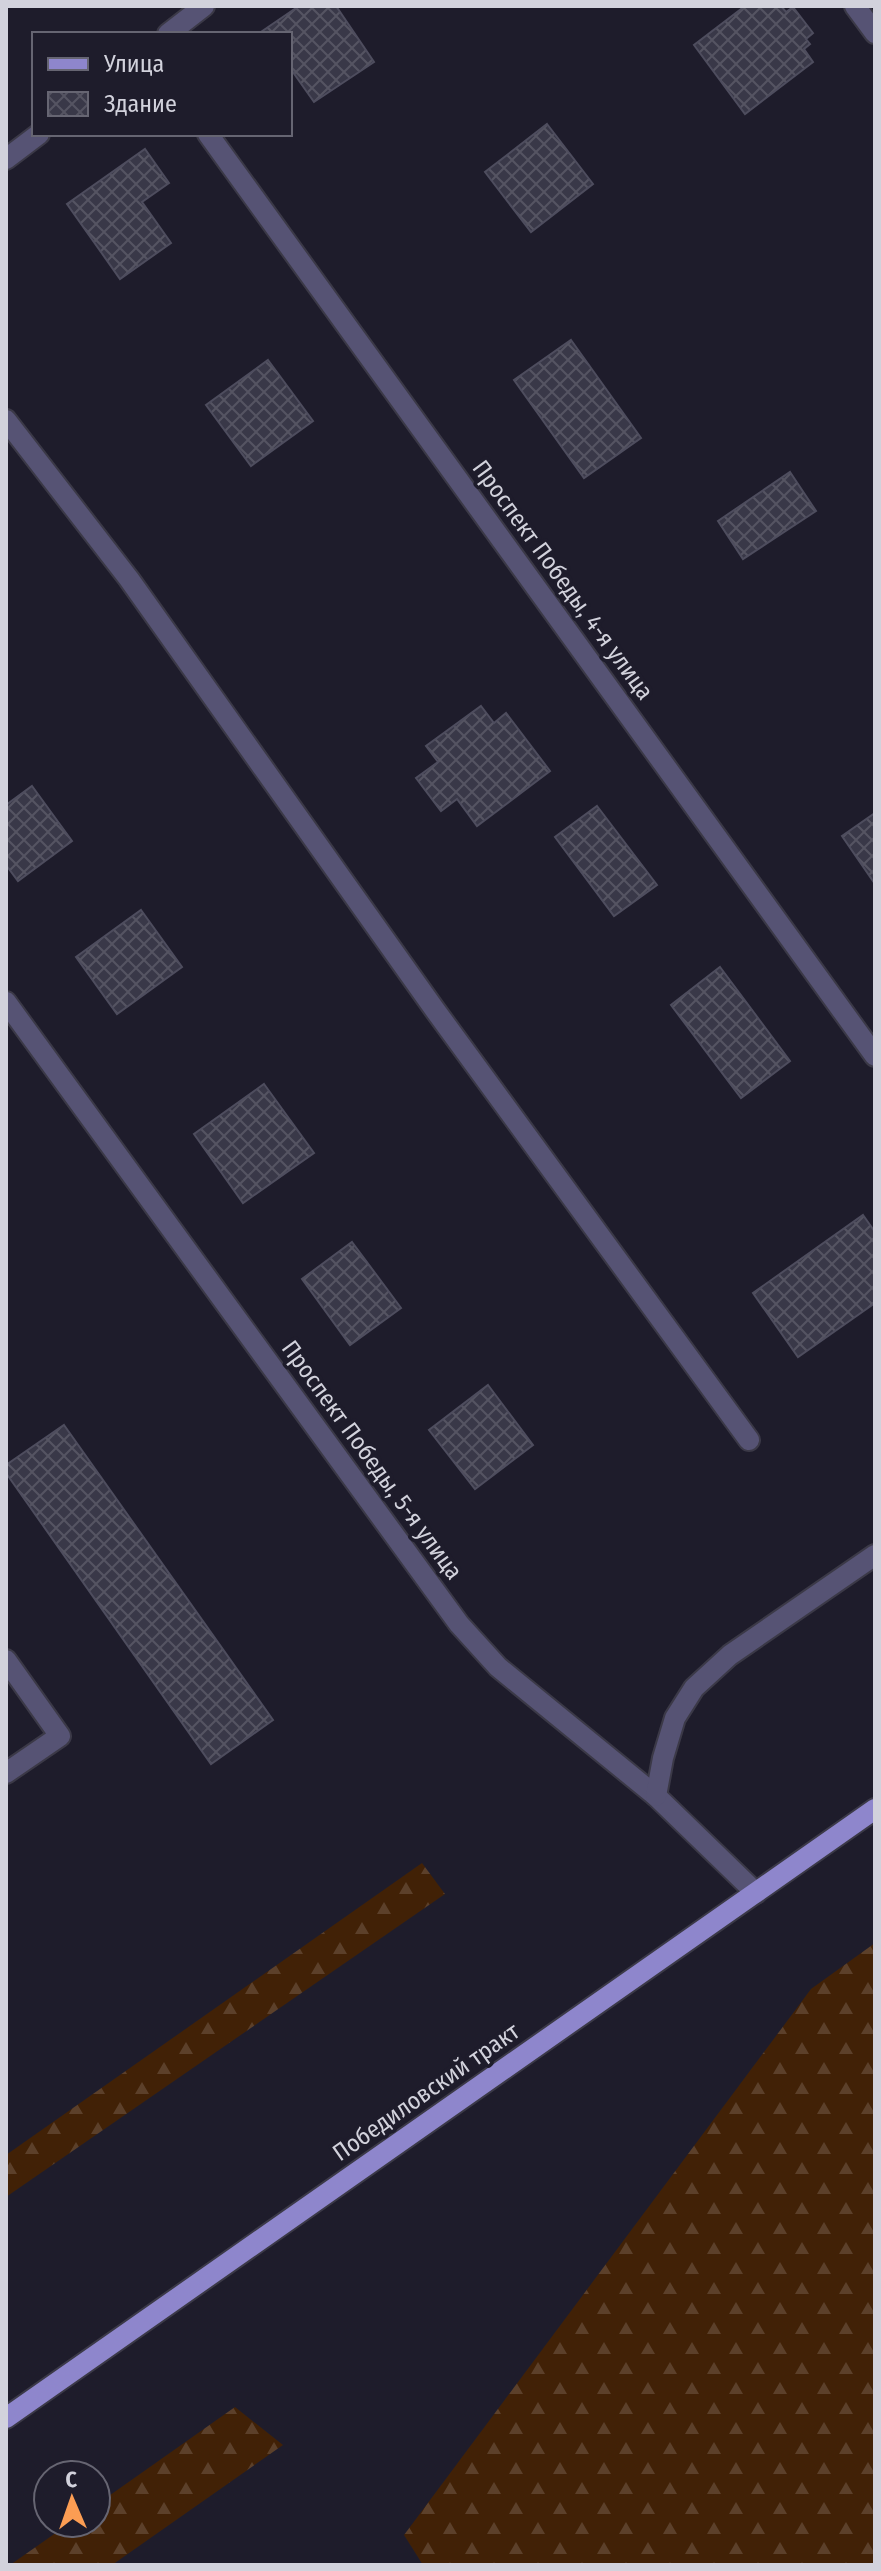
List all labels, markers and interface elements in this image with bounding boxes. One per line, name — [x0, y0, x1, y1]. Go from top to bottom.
legend — [32, 32, 292, 136]
text: Улица — [103, 50, 164, 78]
text: Здание — [104, 90, 177, 118]
street label: Проспект Победы, 4-я улица — [467, 455, 659, 705]
street label: Проспект Победы, 5-я улица — [276, 1335, 468, 1585]
street label: Победиловский тракт — [327, 2017, 525, 2167]
north arrow — [32, 2459, 112, 2539]
text: С — [65, 2466, 78, 2493]

